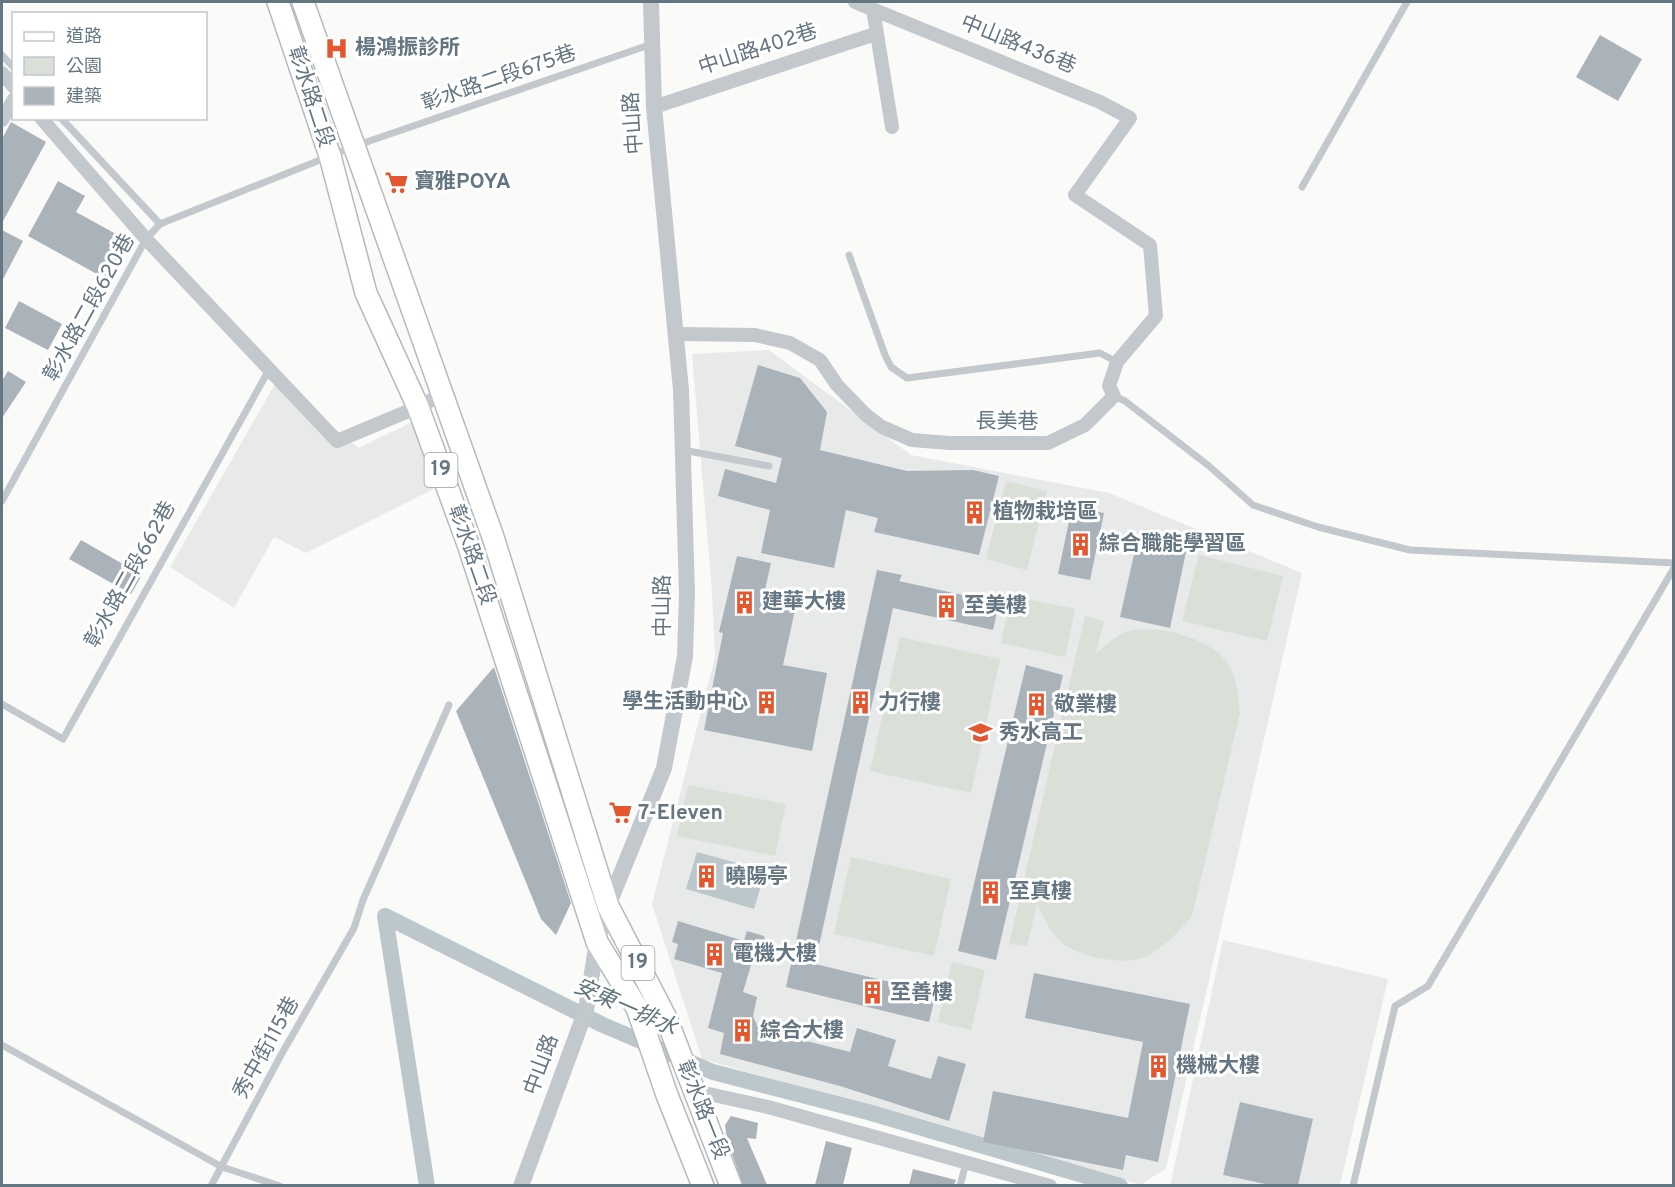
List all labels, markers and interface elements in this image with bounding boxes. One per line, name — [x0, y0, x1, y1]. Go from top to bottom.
street label: 中山路436巷 — [956, 10, 1080, 80]
legend — [12, 12, 207, 120]
street label: 中山路402巷 — [695, 18, 821, 82]
text: 道路 — [66, 26, 102, 49]
hospital icon: 楊鴻振診所 — [324, 35, 350, 61]
place label: 楊鴻振診所 — [355, 35, 460, 62]
street label: 彰水路二段675巷 — [418, 40, 580, 118]
street label: 彰水路二段 — [281, 43, 339, 151]
text: 公園 — [66, 56, 102, 79]
text: 建築 — [66, 86, 102, 109]
street label: 中山路 — [618, 91, 650, 155]
supermarket icon: 寶雅POYA — [383, 169, 409, 195]
place label: 寶雅POYA — [414, 169, 511, 196]
street label: 彰水路二段620巷 — [38, 229, 142, 387]
street label: 長美巷 — [976, 409, 1039, 436]
road number: 19 — [424, 453, 458, 487]
street label: 彰水路二段662巷 — [79, 497, 183, 653]
building icon: 植物栽培區 — [962, 499, 988, 525]
place label: 植物栽培區 — [993, 499, 1098, 526]
street label: 彰水路二段 — [441, 501, 501, 609]
building icon: 綜合職能學習區 — [1068, 531, 1094, 557]
place label: 綜合職能學習區 — [1099, 531, 1246, 558]
street label: 中山路 — [650, 575, 677, 638]
building icon: 建華大樓 — [731, 589, 757, 615]
place label: 建華大樓 — [762, 589, 846, 616]
building icon: 至美樓 — [933, 593, 959, 619]
place label: 至美樓 — [964, 593, 1027, 620]
place label: 學生活動中心 — [622, 689, 748, 716]
building icon: 學生活動中心 — [753, 689, 779, 715]
building icon: 力行樓 — [847, 690, 873, 716]
place label: 力行樓 — [878, 690, 941, 717]
building icon: 敬業樓 — [1023, 692, 1049, 718]
place label: 敬業樓 — [1054, 692, 1117, 719]
school or university icon: 秀水高工 — [968, 720, 994, 746]
place label: 秀水高工 — [999, 720, 1083, 747]
supermarket icon: 7-Eleven — [607, 800, 633, 826]
place label: 7-Eleven — [638, 800, 723, 827]
building icon: 曉陽亭 — [694, 864, 720, 890]
place label: 曉陽亭 — [725, 864, 788, 891]
building icon: 至真樓 — [978, 879, 1004, 905]
place label: 至真樓 — [1009, 879, 1072, 906]
building icon: 電機大樓 — [702, 941, 728, 967]
place label: 電機大樓 — [733, 941, 817, 968]
road number: 19 — [622, 946, 654, 980]
water label: 安東一排水 — [569, 973, 682, 1043]
building icon: 至善樓 — [859, 980, 885, 1006]
place label: 至善樓 — [890, 980, 953, 1007]
street label: 秀中街115巷 — [228, 992, 306, 1104]
building icon: 綜合大樓 — [729, 1018, 755, 1044]
place label: 綜合大樓 — [760, 1018, 844, 1045]
street label: 中山路 — [519, 1031, 565, 1099]
building icon: 機械大樓 — [1145, 1053, 1171, 1079]
place label: 機械大樓 — [1176, 1053, 1260, 1080]
street label: 彰水路一段 — [670, 1056, 734, 1164]

